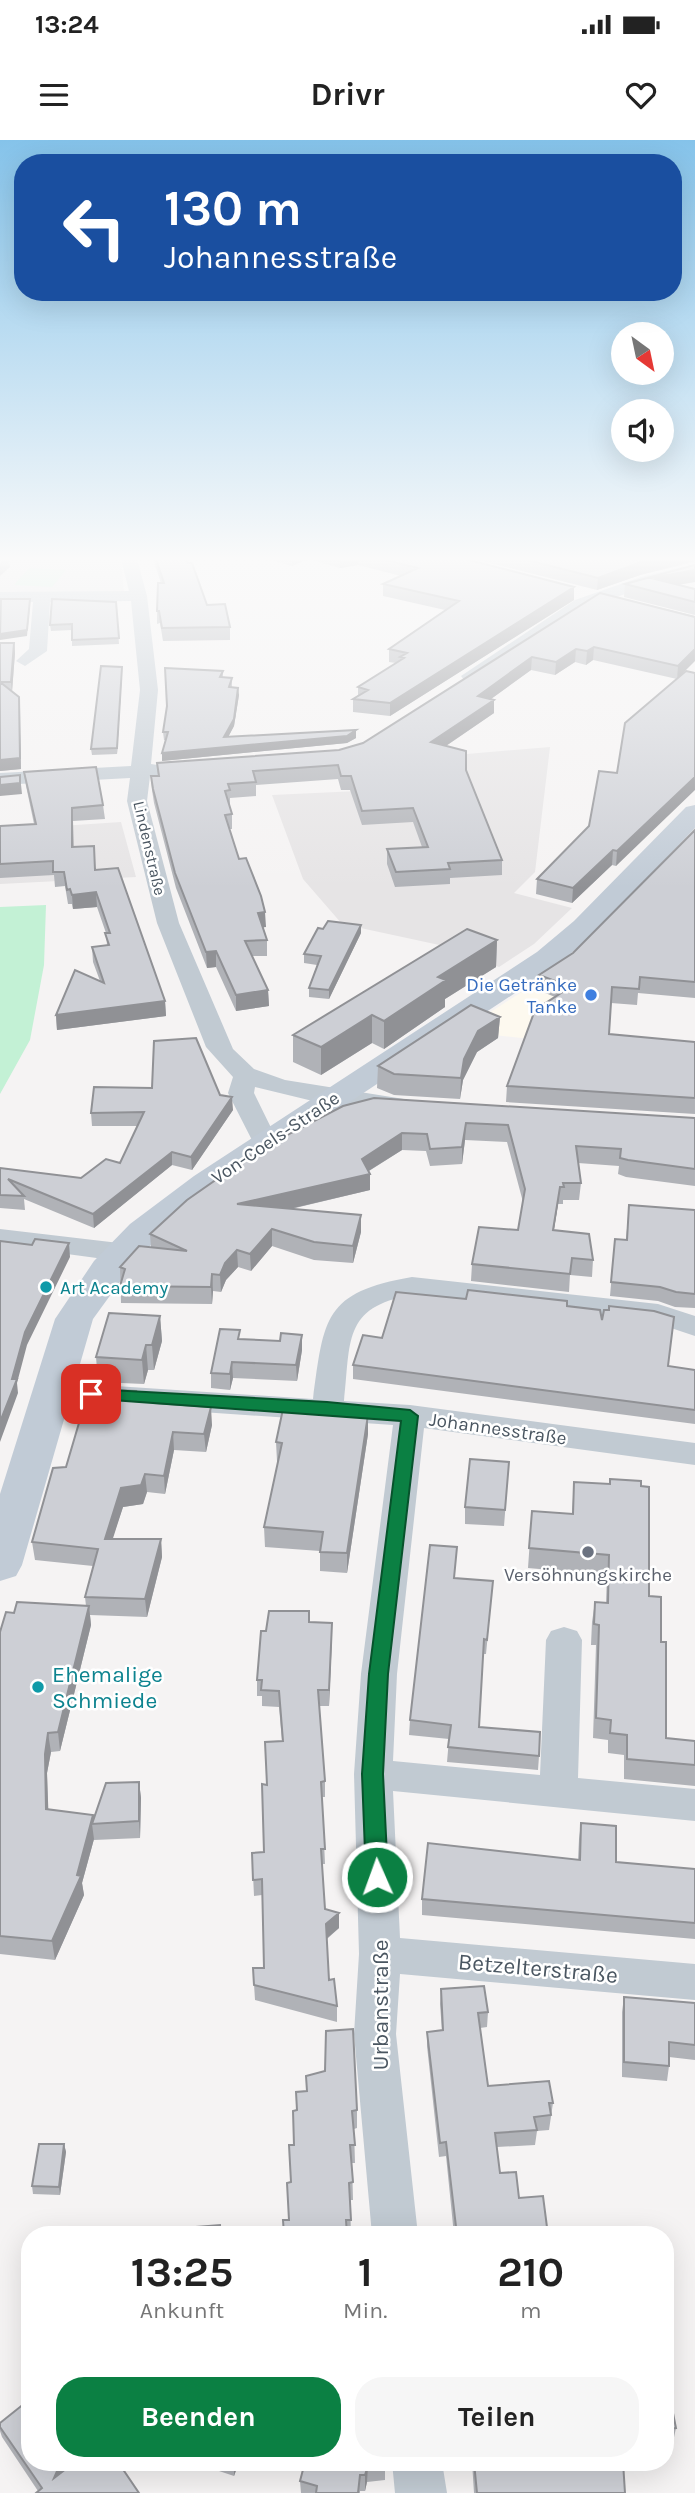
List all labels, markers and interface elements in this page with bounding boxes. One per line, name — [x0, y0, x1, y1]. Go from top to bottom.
text: 13:24 — [35, 9, 99, 40]
icon: menu — [35, 76, 73, 114]
text: Drivr — [310, 76, 385, 113]
icon: heart — [622, 76, 660, 114]
text: 130 m — [164, 180, 302, 237]
icon: left — [49, 182, 140, 273]
text: Johannesstraße — [164, 239, 397, 276]
north arrow — [611, 322, 674, 385]
map controls — [611, 322, 674, 462]
button: sound — [611, 399, 674, 462]
street label: Lindenstraße — [129, 799, 170, 897]
place label: Die Getränke Tanke — [466, 974, 577, 1018]
marker: Die Getränke Tanke — [583, 987, 599, 1003]
street label: Von-Coels-Straße — [207, 1087, 344, 1189]
place label: Art Academy — [60, 1277, 168, 1299]
marker: Art Academy — [38, 1279, 54, 1295]
pin — [61, 1364, 121, 1424]
icon: arrive — [72, 1375, 110, 1413]
street label: Johannesstraße — [428, 1408, 568, 1450]
marker: Versöhnungskirche — [580, 1544, 596, 1560]
place label: Versöhnungskirche — [504, 1564, 672, 1586]
place label: Ehemalige Schmiede — [52, 1661, 163, 1714]
marker: Ehemalige Schmiede — [30, 1679, 46, 1695]
position arrow — [340, 1840, 414, 1914]
street label: Urbanstraße — [367, 1939, 394, 2071]
street label: Betzelterstraße — [457, 1948, 619, 1989]
text: 13:25 — [131, 2247, 233, 2297]
text: 1 — [358, 2247, 373, 2297]
text: 210 — [497, 2247, 564, 2297]
text: Ankunft — [140, 2297, 224, 2324]
text: Min. — [343, 2297, 387, 2324]
text: m — [520, 2297, 541, 2324]
button: Beenden — [56, 2377, 341, 2457]
button: Teilen — [355, 2377, 639, 2457]

